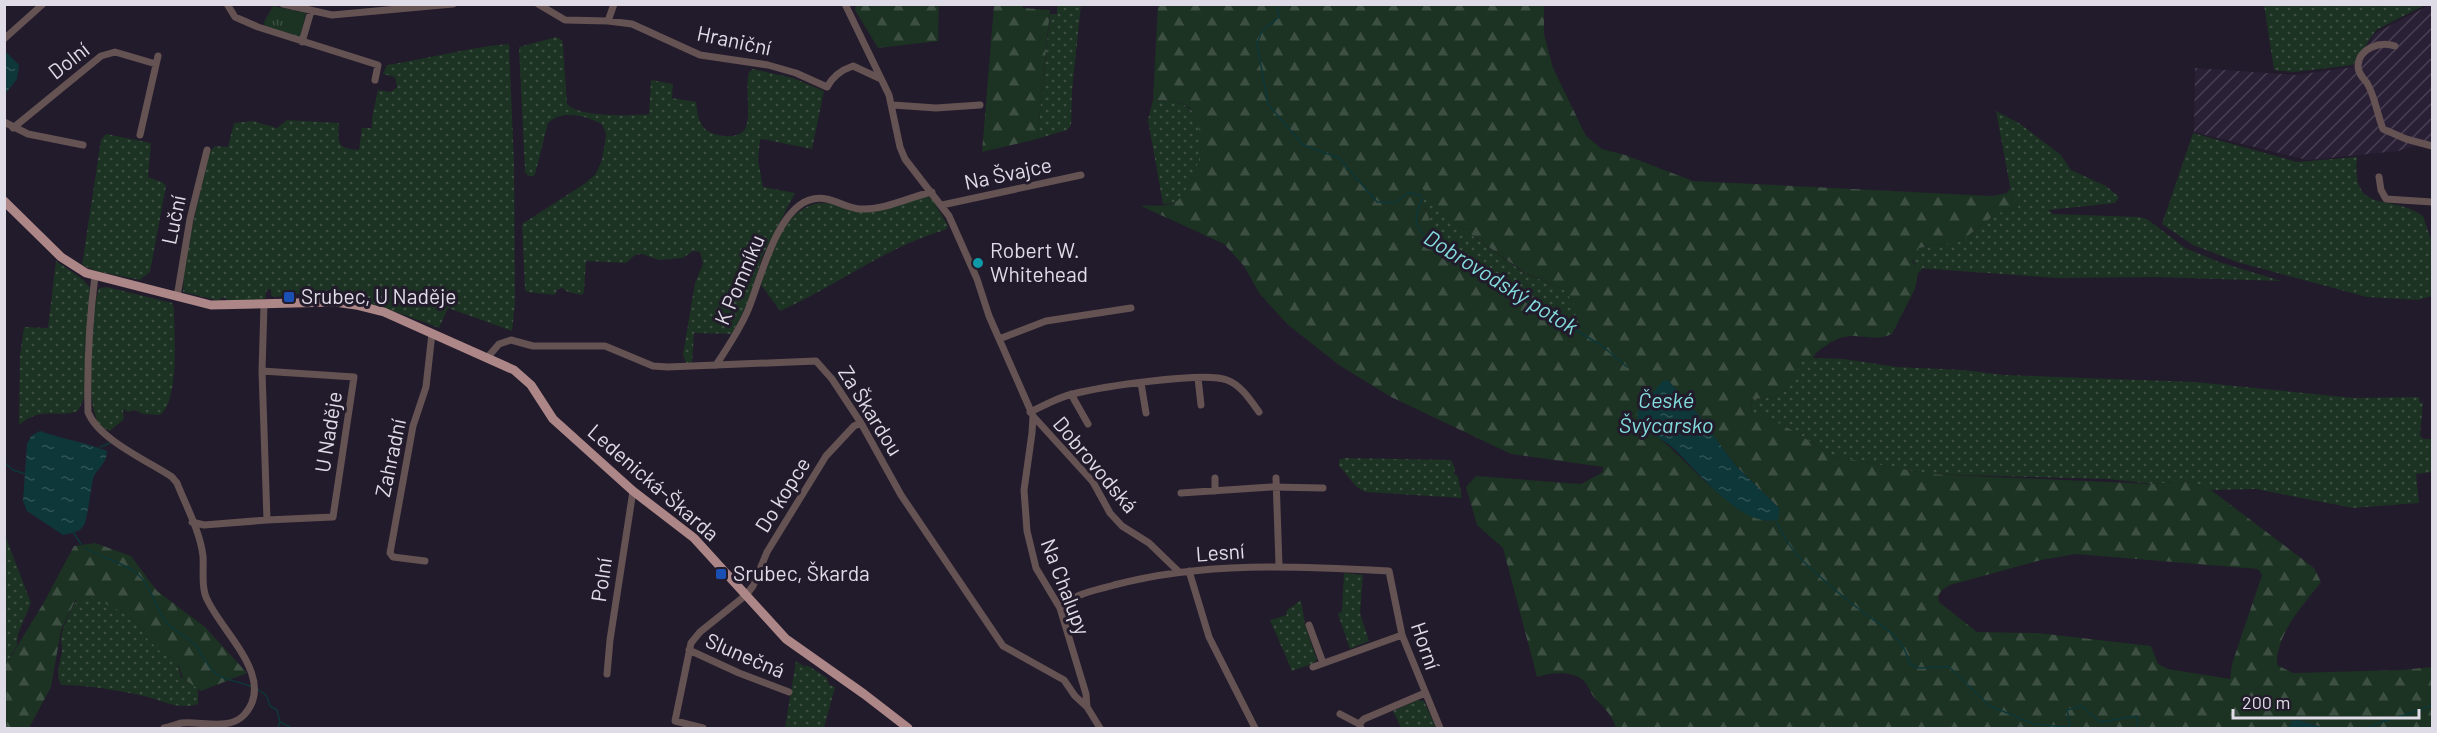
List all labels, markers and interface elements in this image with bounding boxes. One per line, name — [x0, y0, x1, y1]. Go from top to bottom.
street label: Hraniční — [695, 19, 774, 60]
street label: Dolní — [43, 36, 94, 84]
street label: Na Švajce — [962, 151, 1054, 194]
street label: Luční — [155, 192, 190, 247]
water label: Dobrovodský potok — [1420, 223, 1583, 339]
street label: K Pomníku — [708, 231, 769, 328]
place label: Robert W. Whitehead — [990, 237, 1088, 286]
marker: Robert W. Whitehead — [971, 256, 985, 270]
place label: Srubec, U Naděje — [301, 283, 457, 308]
marker: Srubec, U Naděje — [282, 290, 296, 304]
street label: Za Škardou — [834, 361, 909, 460]
water label: České Švýcarsko — [1619, 386, 1713, 437]
street label: U Naděje — [309, 389, 346, 474]
street label: Dobrovodská — [1049, 411, 1144, 517]
street label: Zahradní — [369, 416, 410, 499]
street label: Ledenická-Škarda — [583, 418, 725, 546]
street label: Do kopce — [749, 452, 815, 536]
street label: Na Chalupy — [1037, 535, 1096, 638]
street label: Lesní — [1195, 537, 1246, 566]
street label: Polní — [585, 556, 616, 603]
place label: Srubec, Škarda — [733, 560, 870, 585]
marker: Srubec, Škarda — [714, 567, 728, 581]
street label: Horní — [1407, 618, 1446, 673]
street label: Slunečná — [702, 627, 789, 682]
scale bar — [2233, 682, 2419, 720]
text: 200 m — [2242, 691, 2290, 713]

